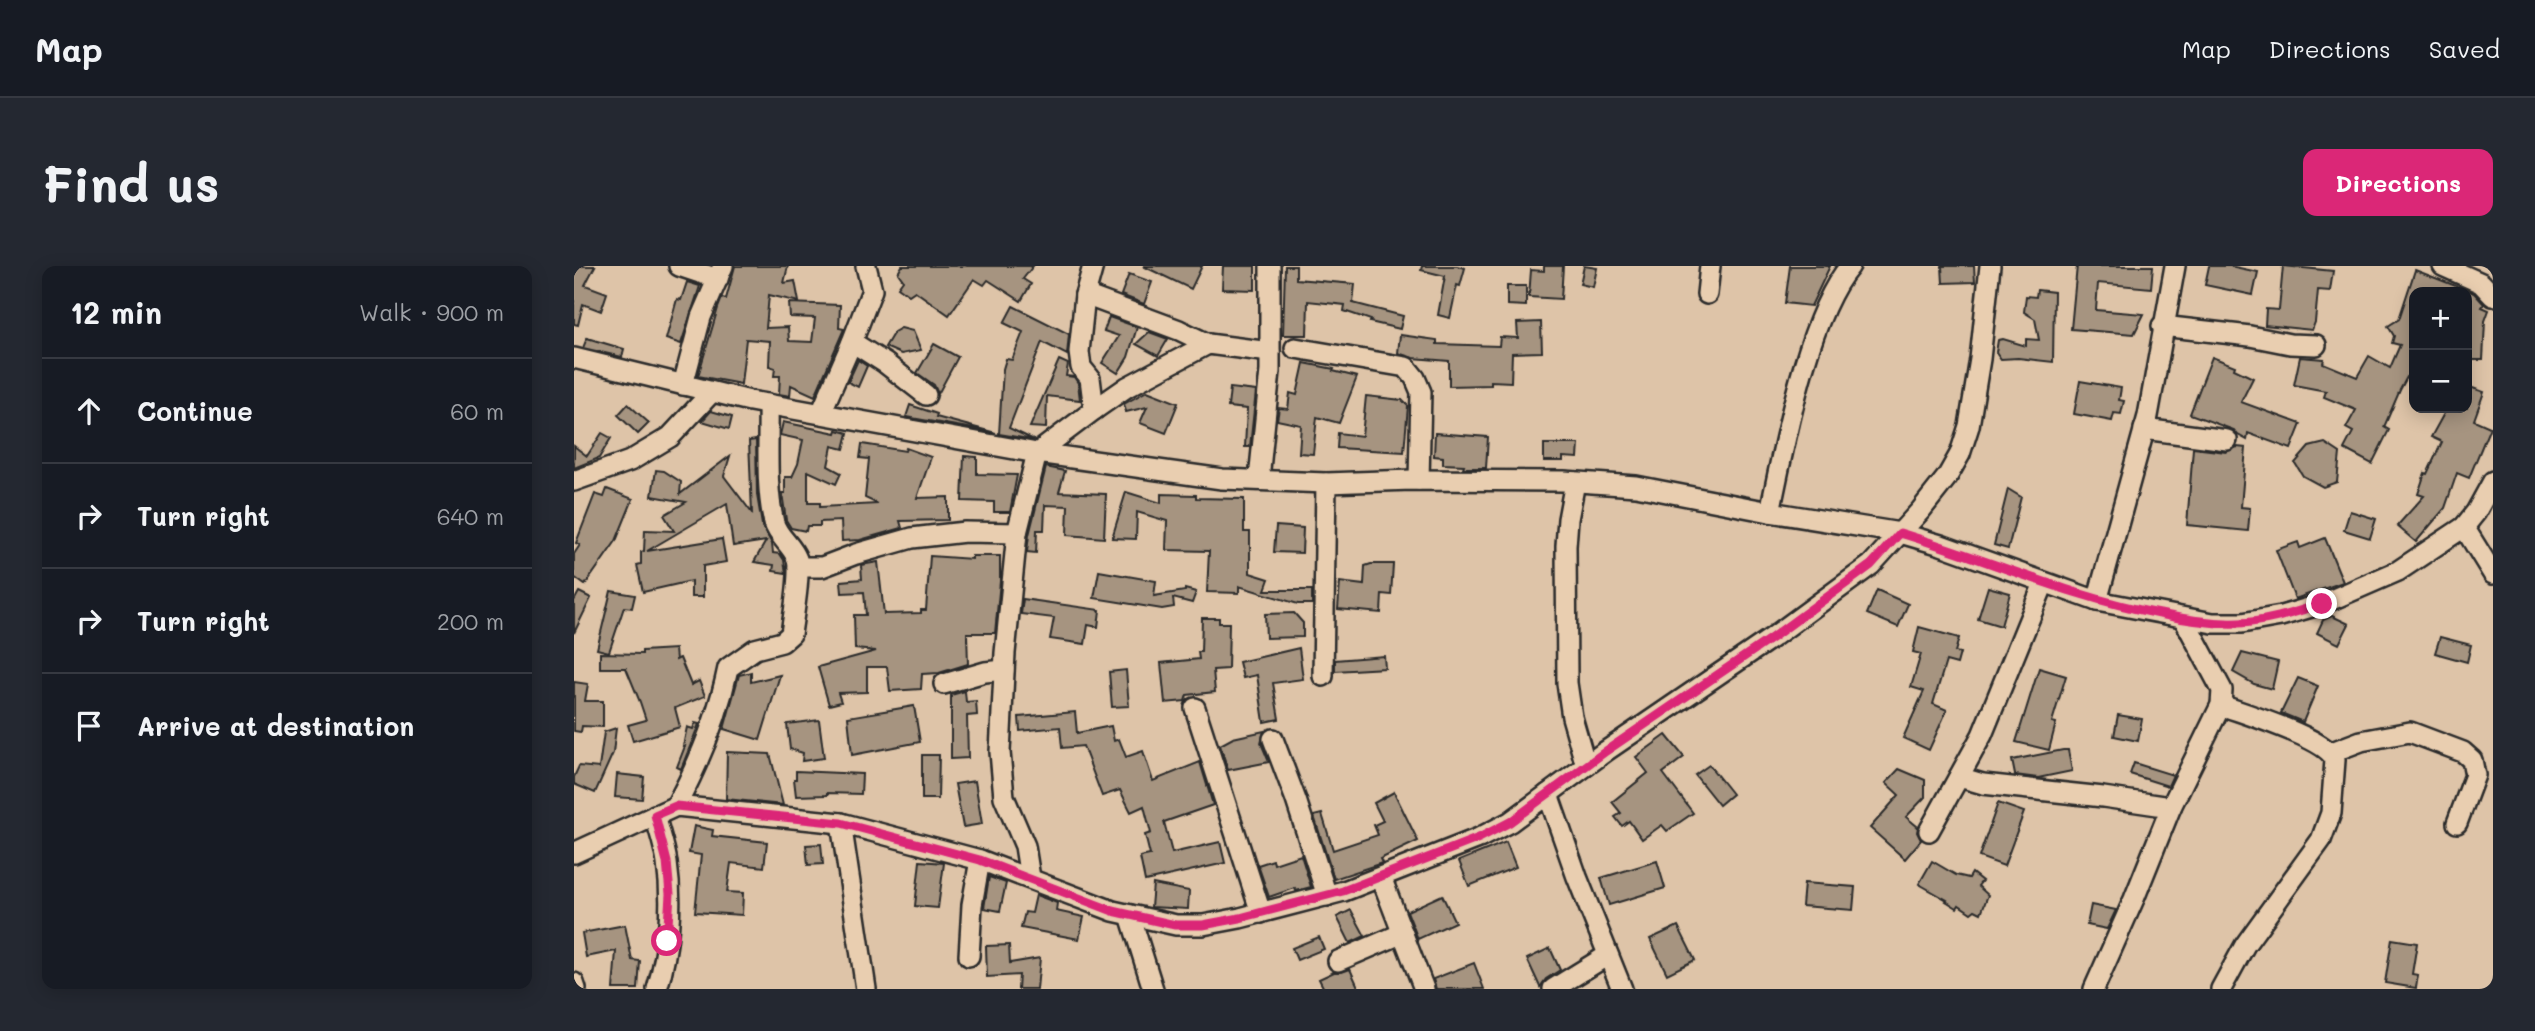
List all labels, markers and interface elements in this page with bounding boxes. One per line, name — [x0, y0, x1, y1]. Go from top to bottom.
text: Map — [35, 27, 103, 70]
text: Map — [2182, 33, 2231, 64]
text: Directions — [2269, 33, 2391, 64]
text: Saved — [2429, 33, 2500, 64]
button: Directions — [2303, 149, 2493, 216]
text: Find us — [42, 151, 220, 214]
map controls — [2409, 287, 2472, 413]
button: + — [2409, 287, 2472, 350]
text: 12 min — [70, 292, 162, 332]
text: Walk · 900 m — [359, 297, 504, 327]
button: − — [2409, 350, 2472, 413]
icon: ahead — [70, 392, 108, 430]
text: Continue — [137, 394, 253, 428]
text: 60 m — [450, 396, 504, 426]
icon: right — [70, 497, 108, 535]
text: Turn right — [137, 499, 270, 533]
text: 640 m — [437, 501, 504, 531]
route end — [2306, 588, 2337, 619]
icon: right — [70, 602, 108, 640]
text: Turn right — [137, 604, 270, 638]
text: 200 m — [437, 606, 504, 636]
icon: arrive — [70, 707, 108, 745]
text: Arrive at destination — [137, 709, 414, 743]
route start — [651, 925, 682, 956]

